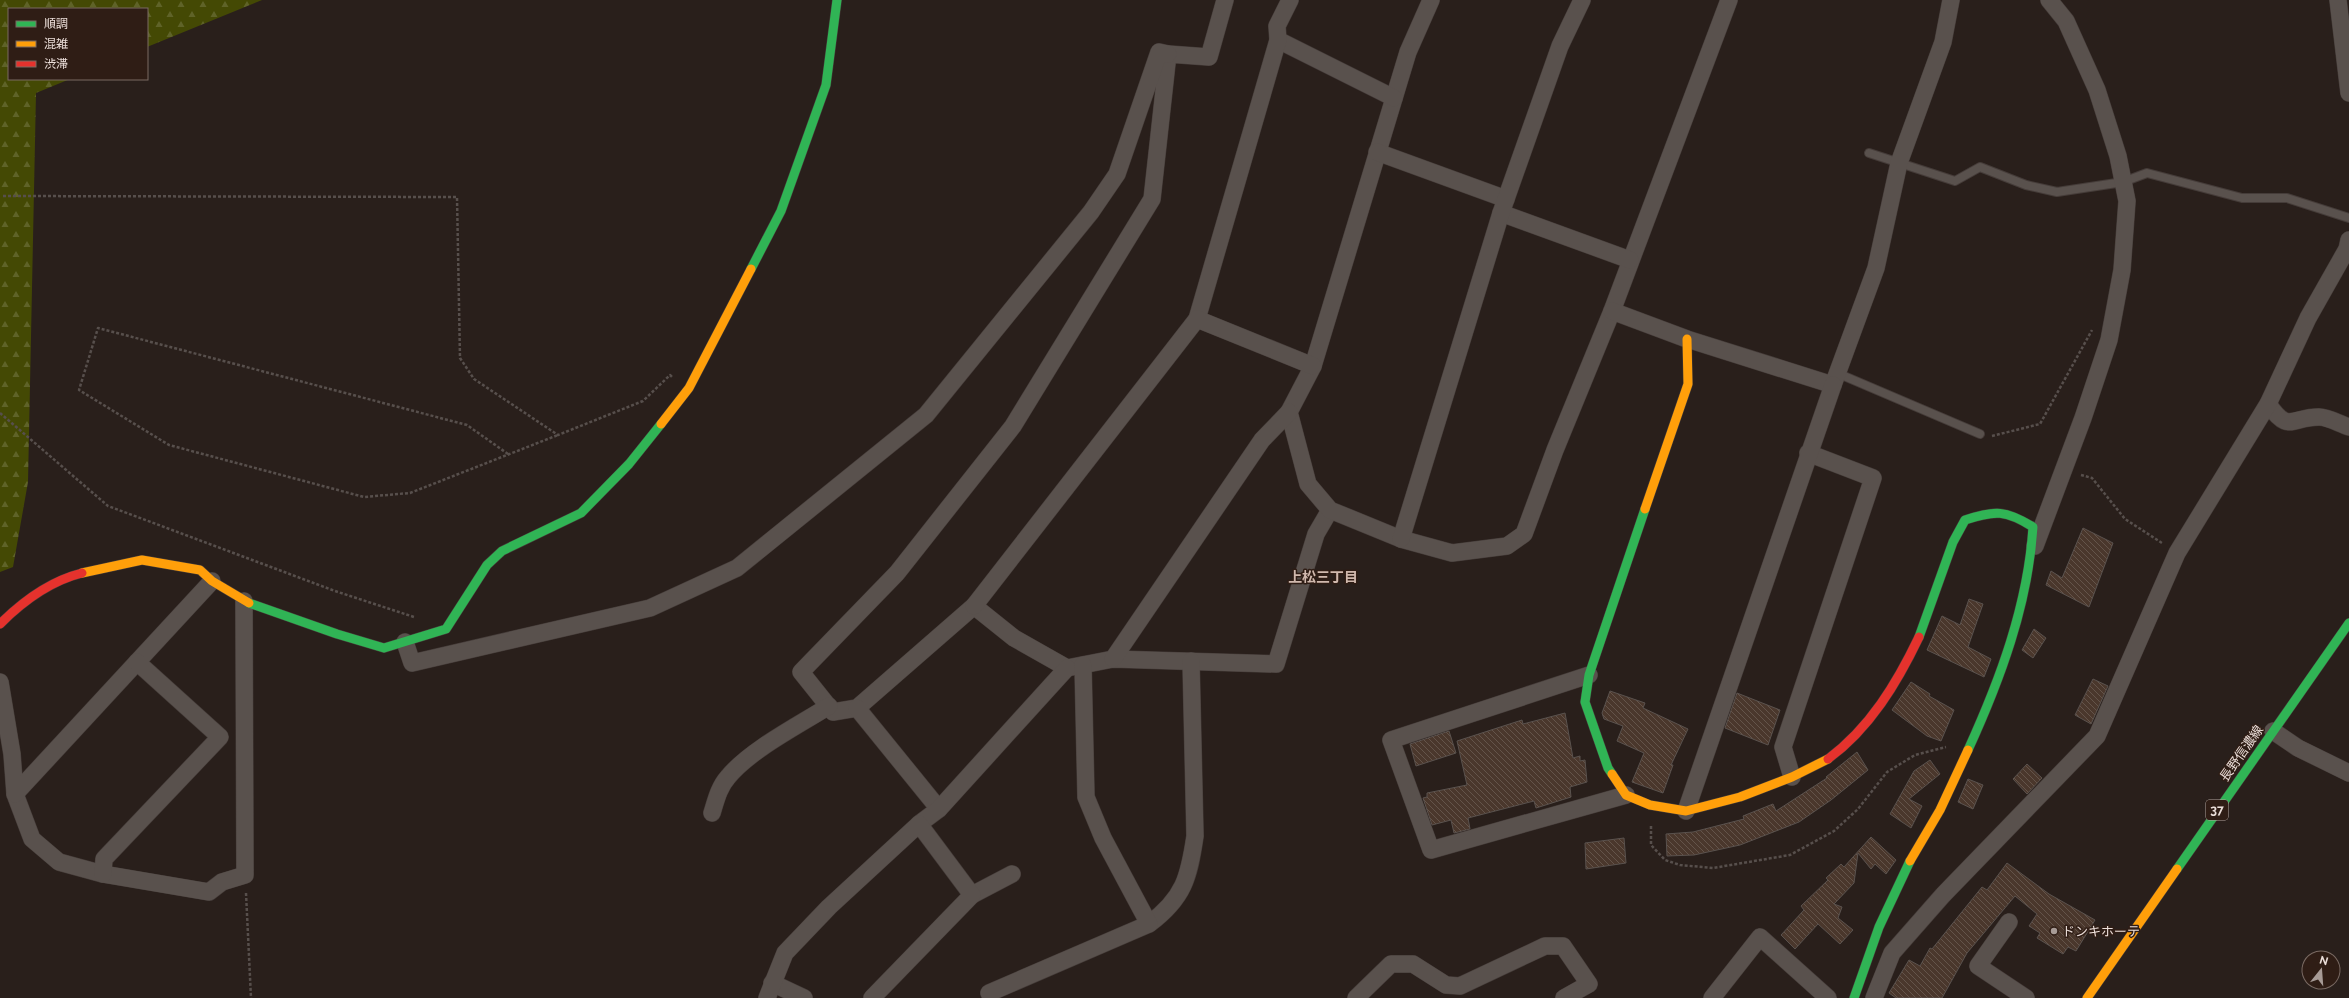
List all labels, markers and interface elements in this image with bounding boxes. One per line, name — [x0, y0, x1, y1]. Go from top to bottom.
legend — [8, 8, 148, 80]
text: 順調 — [44, 17, 68, 31]
text: 混雑 — [44, 37, 68, 51]
text: 渋滞 — [44, 57, 68, 71]
district label: 上松三丁目 — [1288, 569, 1358, 585]
street label: 長野信濃線 — [2217, 722, 2266, 784]
road number: 37 — [2206, 800, 2228, 820]
place label: ドンキホーテ — [2062, 924, 2140, 939]
marker: ドンキホーテ — [2049, 926, 2059, 936]
north arrow — [2301, 950, 2341, 990]
text: N — [2318, 953, 2330, 968]

